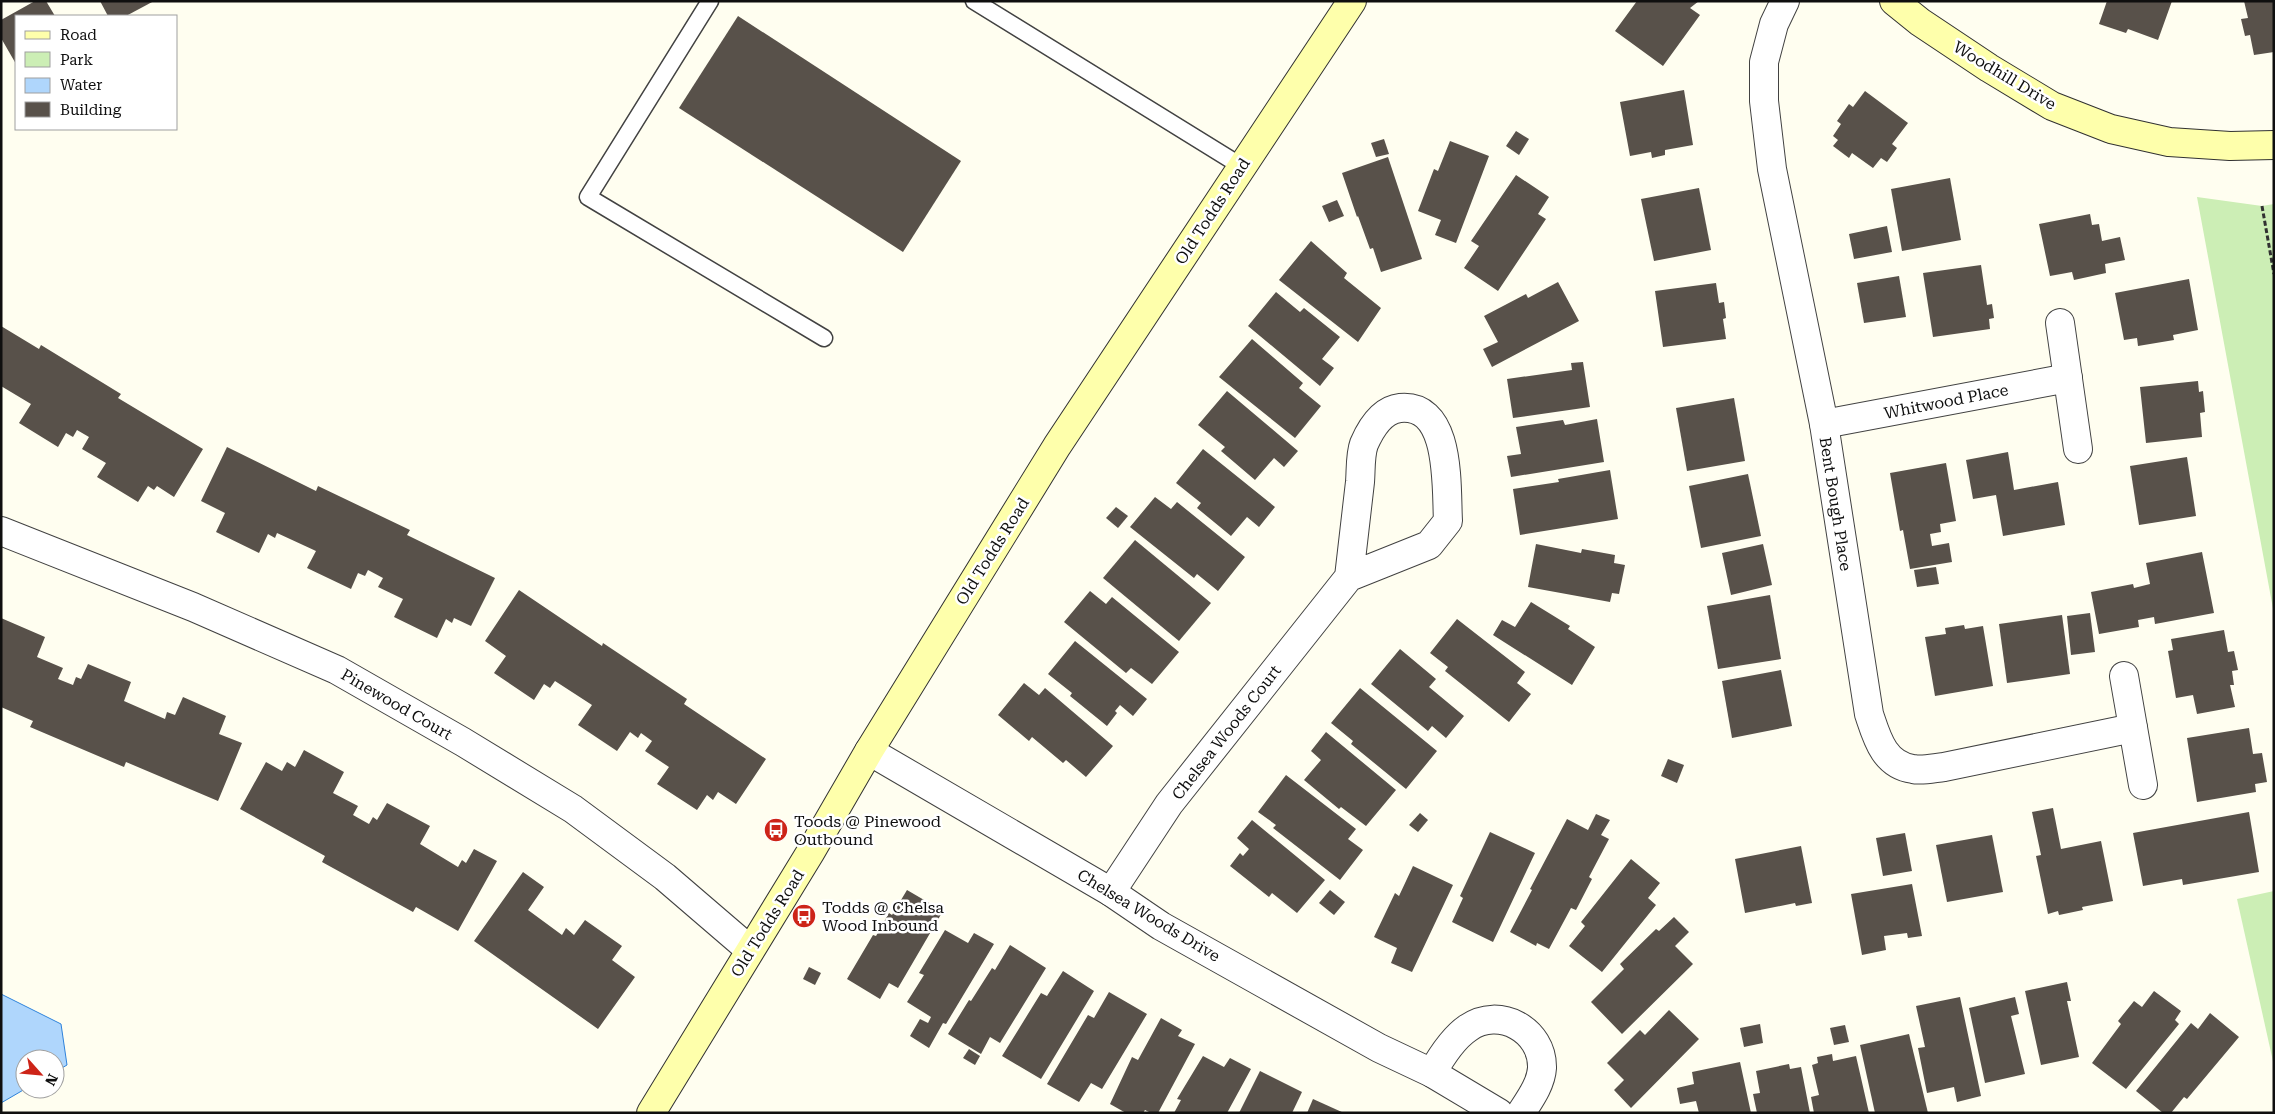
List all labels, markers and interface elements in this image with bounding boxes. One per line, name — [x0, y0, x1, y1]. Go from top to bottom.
legend — [15, 15, 178, 130]
text: Road — [60, 26, 97, 44]
street label: Woodhill Drive — [1950, 37, 2060, 114]
text: Park — [60, 51, 94, 69]
text: Water — [60, 76, 102, 94]
text: Building — [60, 101, 122, 119]
street label: Old Todds Road — [1171, 155, 1254, 268]
street label: Whitwood Place — [1882, 380, 2010, 423]
street label: Bent Bough Place — [1816, 436, 1856, 573]
street label: Old Todds Road — [952, 494, 1033, 608]
street label: Chelsea Woods Court — [1168, 661, 1285, 803]
street label: Pinewood Court — [338, 665, 456, 744]
place label: Toods @ Pinewood Outbound — [794, 812, 941, 849]
bus stop icon: Toods @ Pinewood Outbound — [763, 817, 789, 843]
street label: Chelsea Woods Drive — [1074, 865, 1224, 966]
street label: Old Todds Road — [727, 866, 808, 980]
place label: Todds @ Chelsa Wood Inbound — [822, 898, 944, 935]
bus stop icon: Todds @ Chelsa Wood Inbound — [791, 903, 817, 929]
north arrow — [15, 1049, 65, 1099]
text: N — [42, 1071, 61, 1089]

